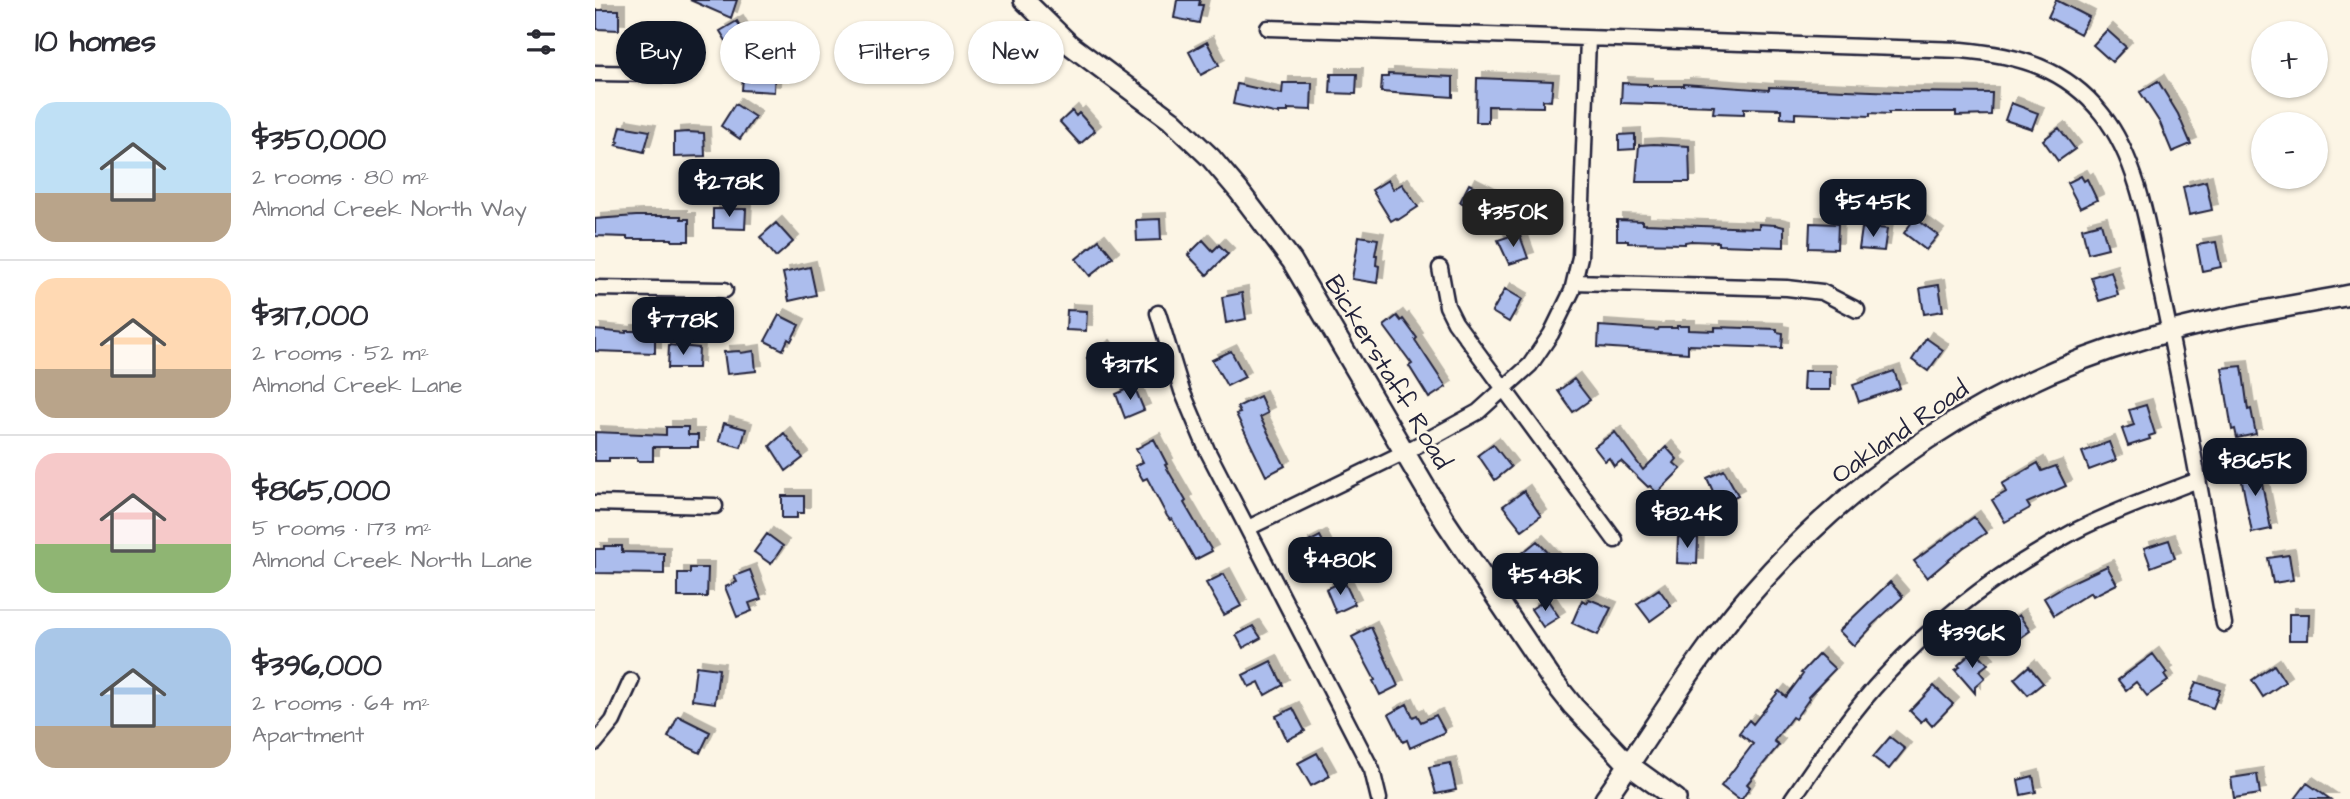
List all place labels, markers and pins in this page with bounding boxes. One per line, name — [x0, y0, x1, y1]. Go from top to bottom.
pin: $278K — [680, 160, 778, 219]
pin: $545K — [1824, 180, 1922, 239]
pin: $350K — [1464, 190, 1562, 249]
pin: $778K — [634, 298, 732, 357]
pin: $317K — [1081, 342, 1179, 402]
pin: $865K — [2206, 438, 2304, 498]
pin: $824K — [1638, 490, 1736, 550]
pin: $480K — [1291, 538, 1389, 597]
pin: $548K — [1496, 554, 1594, 613]
pin: $396K — [1923, 610, 2021, 670]

